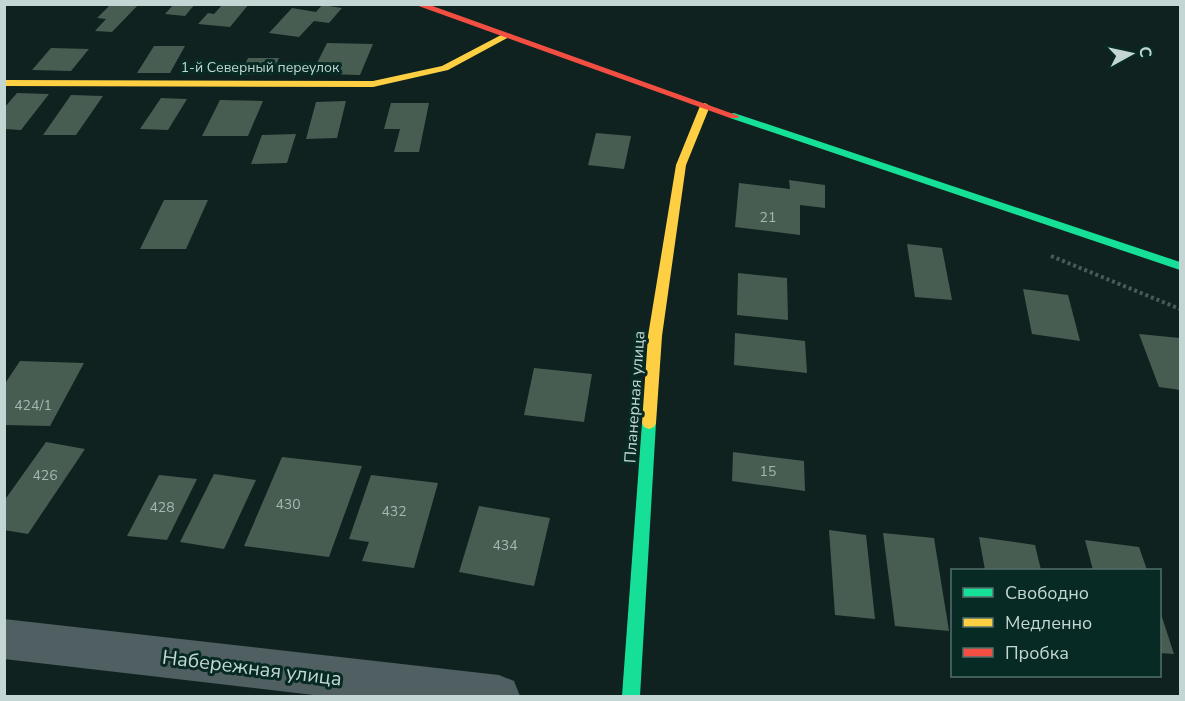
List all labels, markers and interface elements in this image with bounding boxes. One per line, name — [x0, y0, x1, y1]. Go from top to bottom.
north arrow — [1101, 24, 1161, 84]
text: С — [1133, 45, 1157, 59]
street label: 1-й Северный переулок — [181, 58, 340, 77]
house number: 21 — [760, 208, 776, 227]
street label: Планерная улица — [619, 330, 651, 464]
house number: 424/1 — [14, 396, 52, 415]
house number: 15 — [760, 462, 776, 481]
house number: 426 — [32, 466, 58, 485]
house number: 430 — [275, 495, 301, 514]
house number: 428 — [149, 498, 175, 517]
house number: 432 — [381, 502, 407, 521]
house number: 434 — [492, 536, 518, 555]
legend — [951, 569, 1161, 677]
text: Свободно — [1005, 581, 1089, 605]
text: Медленно — [1005, 611, 1092, 635]
text: Пробка — [1005, 641, 1069, 665]
street label: Набережная улица — [161, 644, 343, 692]

